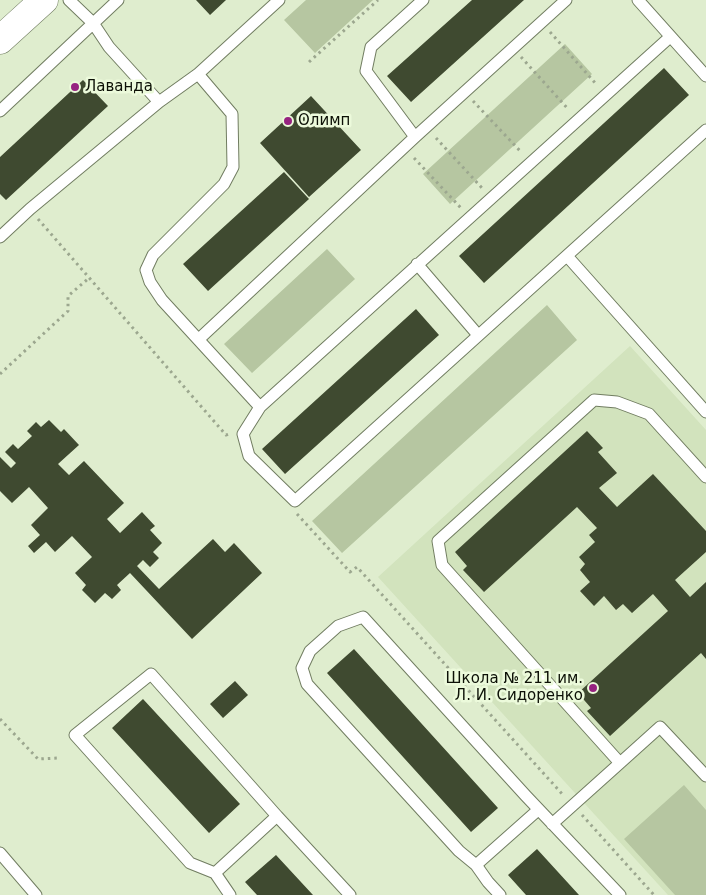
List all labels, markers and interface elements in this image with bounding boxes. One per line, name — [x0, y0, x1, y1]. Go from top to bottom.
place label: Лаванда — [85, 78, 153, 96]
marker: Лаванда — [69, 81, 81, 93]
place label: Олимп — [298, 112, 350, 130]
marker: Олимп — [282, 115, 294, 127]
place label: Школа № 211 им. Л. И. Сидоренко — [446, 670, 583, 705]
marker: Школа № 211 им. Л. И. Сидоренко — [587, 682, 599, 694]

